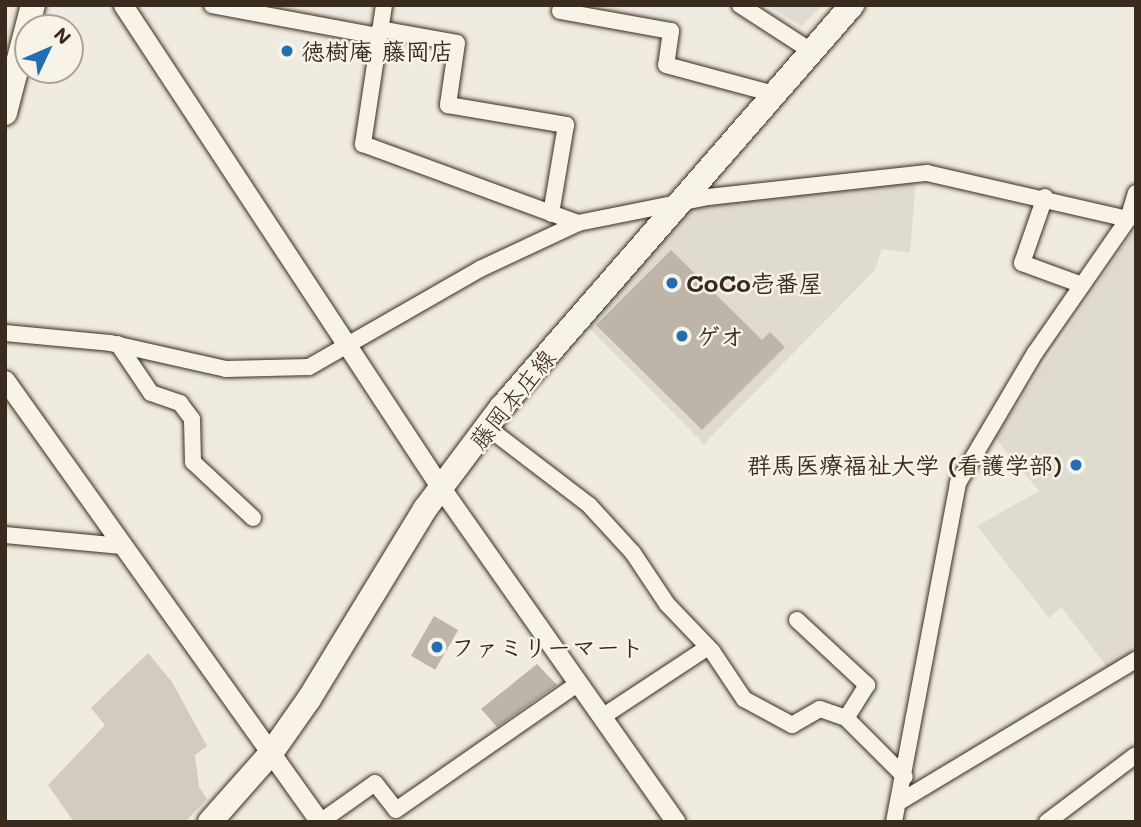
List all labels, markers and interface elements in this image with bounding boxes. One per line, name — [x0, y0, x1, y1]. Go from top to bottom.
north arrow — [14, 14, 84, 84]
text: N — [49, 22, 77, 49]
place label: 徳樹庵 藤岡店 — [301, 37, 454, 65]
marker: 徳樹庵 藤岡店 — [279, 43, 295, 59]
place label: CoCo壱番屋 — [686, 269, 823, 297]
marker: CoCo壱番屋 — [664, 275, 680, 291]
place label: ゲオ — [696, 322, 744, 350]
marker: ゲオ — [674, 328, 690, 344]
street label: 藤岡本庄線 — [463, 343, 561, 455]
place label: 群馬医療福祉大学 (看護学部) — [747, 451, 1062, 479]
marker: 群馬医療福祉大学 (看護学部) — [1068, 457, 1084, 473]
place label: ファミリーマート — [451, 633, 643, 661]
marker: ファミリーマート — [429, 639, 445, 655]

